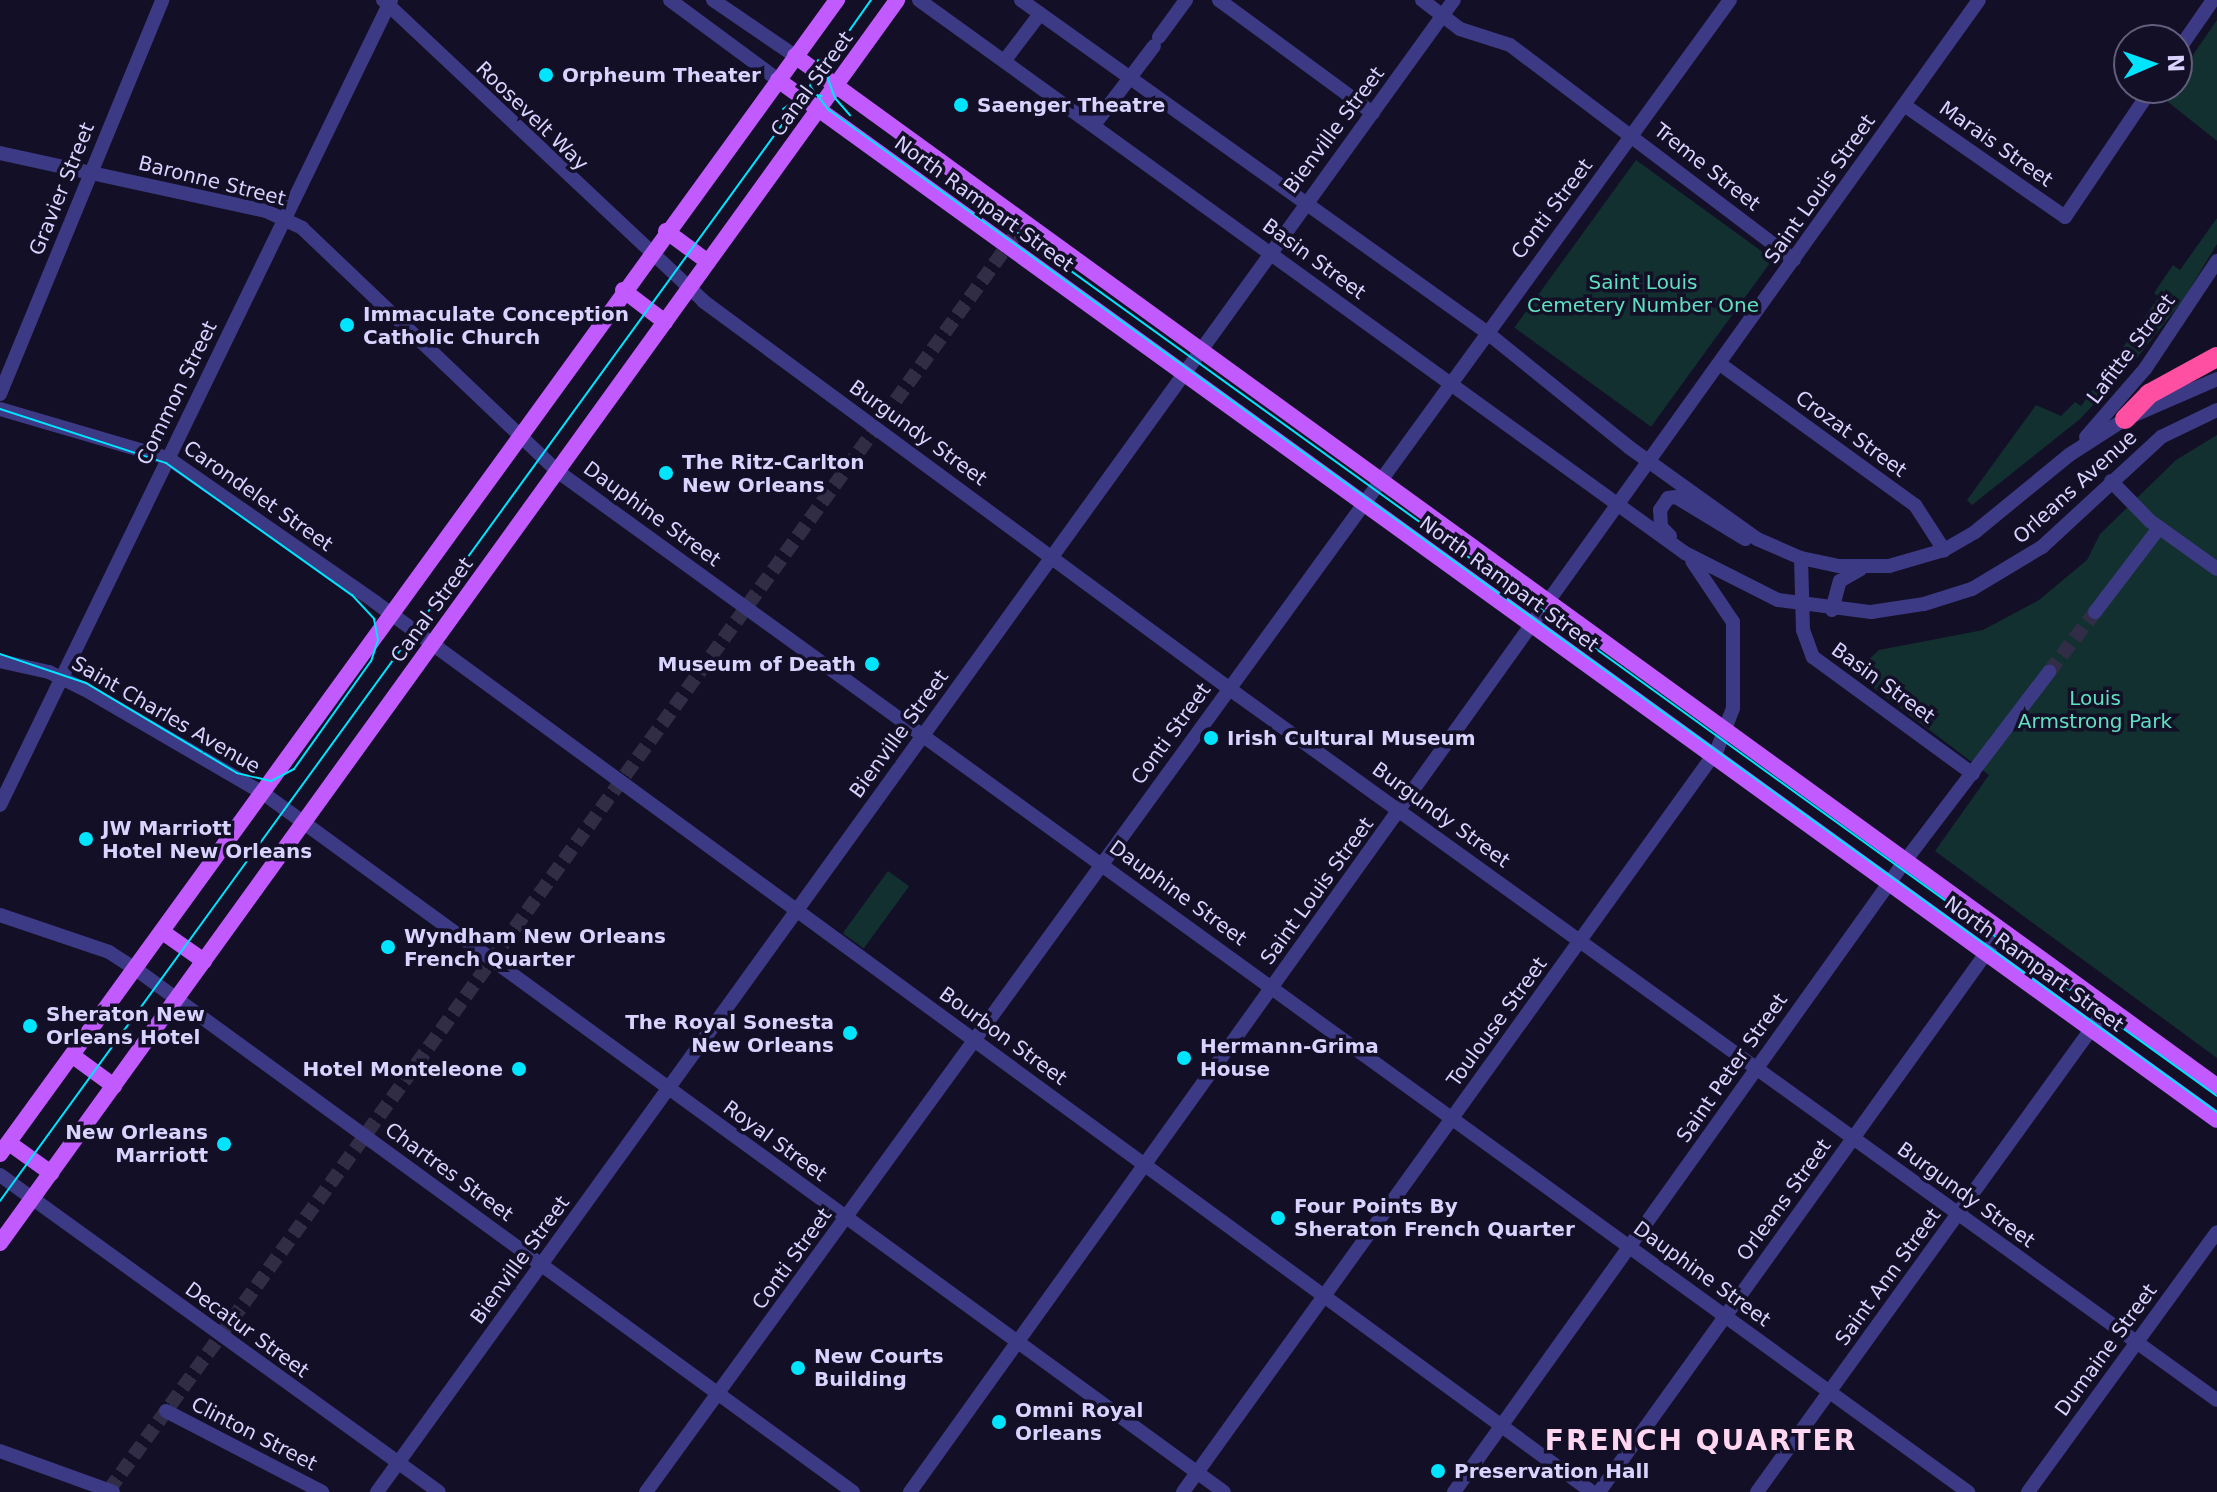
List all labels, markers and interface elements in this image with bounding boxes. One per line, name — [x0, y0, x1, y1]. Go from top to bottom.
north arrow — [2113, 24, 2193, 104]
street label: Canal Street — [766, 27, 858, 141]
text: N — [2163, 54, 2188, 73]
street label: Roosevelt Way — [471, 56, 593, 176]
street label: Bienville Street — [1279, 62, 1389, 198]
place label: Orpheum Theater — [562, 63, 761, 87]
marker: Orpheum Theater — [537, 66, 555, 84]
place label: Saenger Theatre — [977, 93, 1165, 117]
marker: Saenger Theatre — [952, 96, 970, 114]
street label: Marais Street — [1935, 96, 2057, 192]
street label: Saint Louis Street — [1760, 110, 1880, 268]
street label: Treme Street — [1649, 118, 1765, 216]
street label: Gravier Street — [24, 119, 100, 259]
street label: North Rampart Street — [890, 131, 1078, 277]
street label: Baronne Street — [136, 151, 288, 211]
street label: Conti Street — [1506, 154, 1598, 264]
street label: Basin Street — [1258, 214, 1370, 304]
park label: Saint Louis Cemetery Number One — [1527, 270, 1759, 317]
street label: Lafitte Street — [2082, 289, 2180, 409]
place label: Immaculate Conception Catholic Church — [363, 302, 629, 349]
marker: Immaculate Conception Catholic Church — [338, 316, 356, 334]
street label: Common Street — [132, 317, 222, 469]
street label: Burgundy Street — [845, 375, 991, 491]
street label: Crozat Street — [1791, 386, 1911, 482]
street label: Orleans Avenue — [2008, 425, 2142, 549]
street label: Carondelet Street — [179, 435, 337, 557]
place label: The Ritz-Carlton New Orleans — [682, 450, 865, 497]
street label: Dauphine Street — [579, 456, 725, 572]
marker: The Ritz-Carlton New Orleans — [657, 464, 675, 482]
street label: North Rampart Street — [1415, 511, 1603, 657]
street label: Canal Street — [386, 553, 478, 667]
street label: Basin Street — [1827, 638, 1939, 728]
street label: Saint Charles Avenue — [68, 651, 264, 779]
place label: Museum of Death — [657, 652, 856, 676]
marker: Museum of Death — [863, 655, 881, 673]
street label: Bienville Street — [845, 665, 953, 803]
street label: Conti Street — [1126, 679, 1216, 789]
park label: Louis Armstrong Park — [2018, 686, 2172, 733]
place label: Irish Cultural Museum — [1227, 726, 1476, 750]
marker: Irish Cultural Museum — [1202, 729, 1220, 747]
street label: Burgundy Street — [1368, 757, 1514, 873]
street label: Saint Louis Street — [1256, 813, 1378, 969]
place label: JW Marriott Hotel New Orleans — [102, 816, 312, 863]
marker: JW Marriott Hotel New Orleans — [77, 830, 95, 848]
street label: Dauphine Street — [1105, 835, 1251, 951]
street label: North Rampart Street — [1940, 891, 2128, 1037]
place label: Wyndham New Orleans French Quarter — [404, 924, 666, 971]
marker: Wyndham New Orleans French Quarter — [379, 938, 397, 956]
street label: Toulouse Street — [1442, 953, 1552, 1091]
street label: Bourbon Street — [935, 982, 1071, 1090]
street label: Saint Peter Street — [1672, 989, 1792, 1147]
place label: Sheraton New Orleans Hotel — [46, 1002, 205, 1049]
place label: The Royal Sonesta New Orleans — [625, 1010, 834, 1057]
marker: Sheraton New Orleans Hotel — [21, 1017, 39, 1035]
marker: The Royal Sonesta New Orleans — [841, 1024, 859, 1042]
place label: Hermann-Grima House — [1200, 1034, 1379, 1081]
marker: Hermann-Grima House — [1175, 1049, 1193, 1067]
place label: Hotel Monteleone — [303, 1057, 503, 1081]
marker: Hotel Monteleone — [510, 1060, 528, 1078]
street label: Royal Street — [719, 1095, 831, 1187]
street label: Chartres Street — [380, 1117, 518, 1227]
place label: New Orleans Marriott — [65, 1120, 208, 1167]
marker: New Orleans Marriott — [215, 1135, 233, 1153]
street label: Orleans Street — [1732, 1135, 1836, 1265]
street label: Burgundy Street — [1893, 1137, 2039, 1253]
street label: Bienville Street — [466, 1191, 574, 1329]
place label: Four Points By Sheraton French Quarter — [1294, 1194, 1575, 1241]
street label: Conti Street — [747, 1204, 837, 1314]
street label: Saint Ann Street — [1830, 1204, 1946, 1350]
marker: Four Points By Sheraton French Quarter — [1269, 1209, 1287, 1227]
street label: Dauphine Street — [1629, 1216, 1775, 1332]
street label: Decatur Street — [181, 1277, 313, 1383]
street label: Dumaine Street — [2050, 1279, 2162, 1421]
place label: New Courts Building — [814, 1344, 944, 1391]
marker: New Courts Building — [789, 1359, 807, 1377]
street label: Clinton Street — [187, 1392, 321, 1476]
place label: Omni Royal Orleans — [1015, 1398, 1143, 1445]
marker: Omni Royal Orleans — [990, 1413, 1008, 1431]
district label: FRENCH QUARTER — [1545, 1424, 1857, 1458]
place label: Preservation Hall — [1454, 1459, 1649, 1483]
marker: Preservation Hall — [1429, 1462, 1447, 1480]

